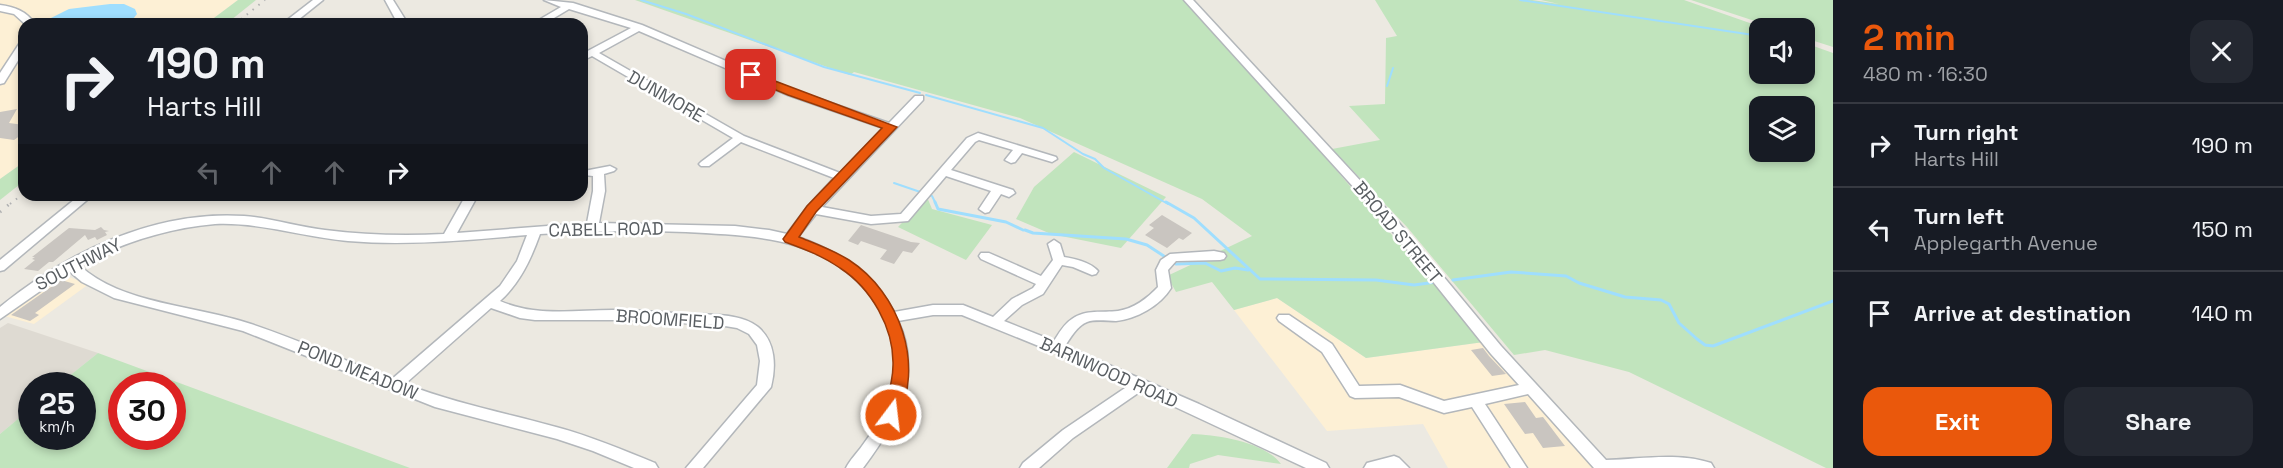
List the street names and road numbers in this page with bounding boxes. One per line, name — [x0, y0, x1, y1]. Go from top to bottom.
street label: DUNMORE — [623, 65, 709, 127]
street label: BROAD STREET — [1349, 176, 1448, 288]
street label: CABELL ROAD — [548, 216, 664, 242]
street label: SOUTHWAY — [31, 232, 125, 296]
street label: BROOMFIELD — [615, 304, 725, 334]
street label: BARNWOOD ROAD — [1036, 331, 1182, 413]
street label: POND MEADOW — [294, 335, 422, 405]

